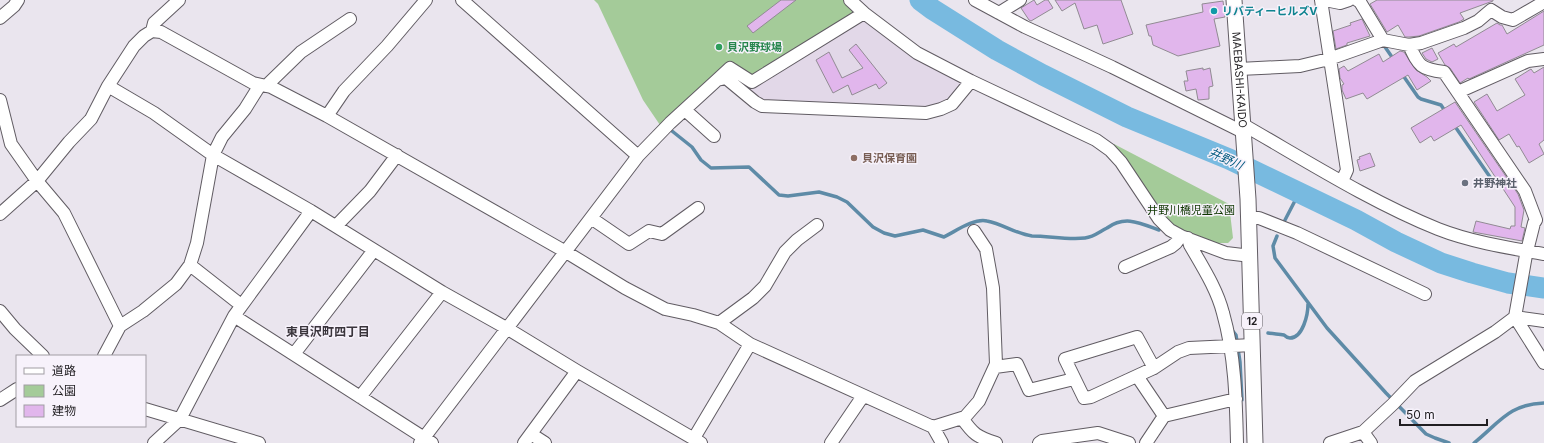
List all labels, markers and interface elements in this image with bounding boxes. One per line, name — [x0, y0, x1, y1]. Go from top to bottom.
place label: リバティーヒルズⅤ — [1222, 4, 1318, 18]
marker: リバティーヒルズⅤ — [1209, 6, 1219, 16]
street label: MAEBASHI-KAIDO — [1229, 31, 1250, 128]
place label: 貝沢野球場 — [727, 40, 782, 54]
marker: 貝沢野球場 — [714, 42, 724, 52]
water label: 井野川 — [1207, 144, 1248, 174]
place label: 貝沢保育園 — [862, 151, 917, 165]
marker: 貝沢保育園 — [849, 153, 859, 163]
place label: 井野神社 — [1473, 176, 1517, 190]
marker: 井野神社 — [1460, 178, 1470, 188]
park label: 井野川橋児童公園 — [1147, 203, 1235, 217]
road number: 12 — [1242, 313, 1262, 329]
district label: 東貝沢町四丁目 — [286, 324, 370, 339]
legend — [16, 355, 146, 427]
text: 道路 — [52, 363, 76, 378]
text: 公園 — [52, 383, 76, 398]
scale bar — [1400, 401, 1487, 427]
text: 建物 — [52, 403, 76, 418]
text: 50 m — [1406, 407, 1435, 422]

